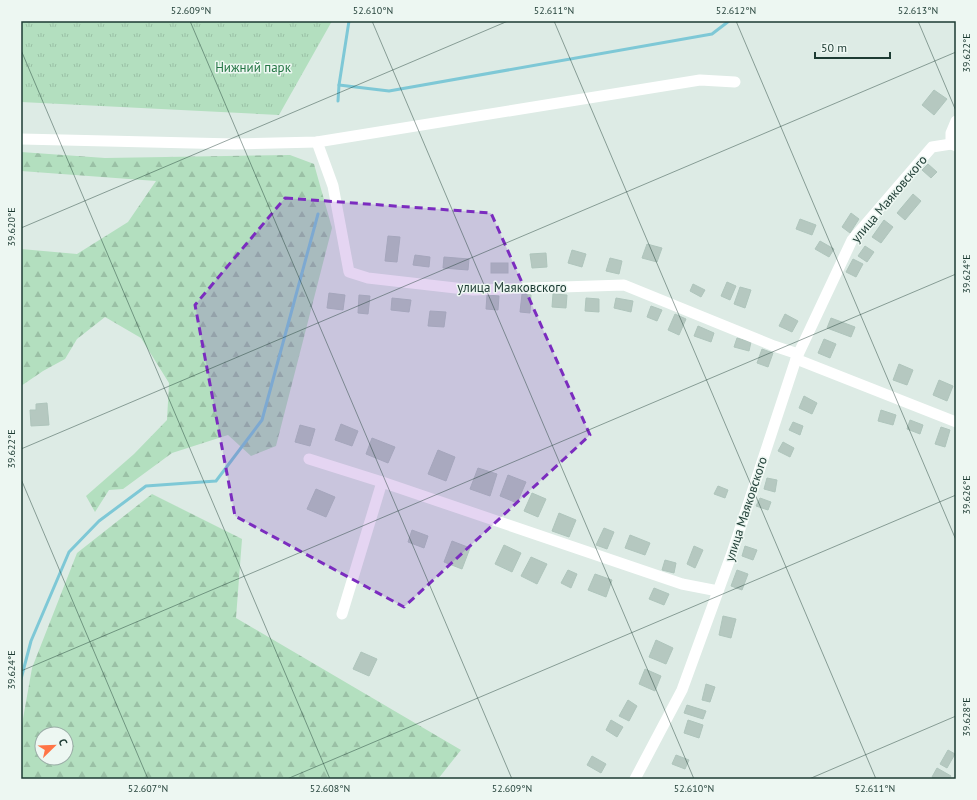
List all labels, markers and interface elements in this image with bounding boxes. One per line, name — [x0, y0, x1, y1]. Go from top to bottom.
text: 52.609°N — [171, 4, 211, 17]
text: 52.610°N — [353, 4, 393, 17]
text: 52.611°N — [534, 4, 574, 17]
text: 52.612°N — [716, 4, 756, 17]
text: 52.613°N — [898, 4, 938, 17]
scale bar — [815, 34, 890, 60]
text: 39.622°E — [960, 34, 973, 73]
text: 50 m — [821, 40, 847, 55]
park label: Нижний парк — [215, 59, 292, 76]
street label: улица Маяковского — [847, 152, 931, 246]
text: 39.620°E — [5, 208, 18, 247]
text: 39.624°E — [960, 255, 973, 294]
street label: улица Маяковского — [457, 279, 567, 296]
text: 39.622°E — [5, 430, 18, 469]
street label: улица Маяковского — [721, 454, 771, 564]
text: 39.626°E — [960, 476, 973, 515]
text: 39.624°E — [5, 651, 18, 690]
text: 39.628°E — [960, 698, 973, 737]
north arrow — [34, 726, 74, 766]
text: С — [56, 737, 71, 748]
text: 52.607°N — [128, 782, 168, 795]
text: 52.608°N — [310, 782, 350, 795]
text: 52.609°N — [492, 782, 532, 795]
text: 52.610°N — [674, 782, 714, 795]
text: 52.611°N — [855, 782, 895, 795]

